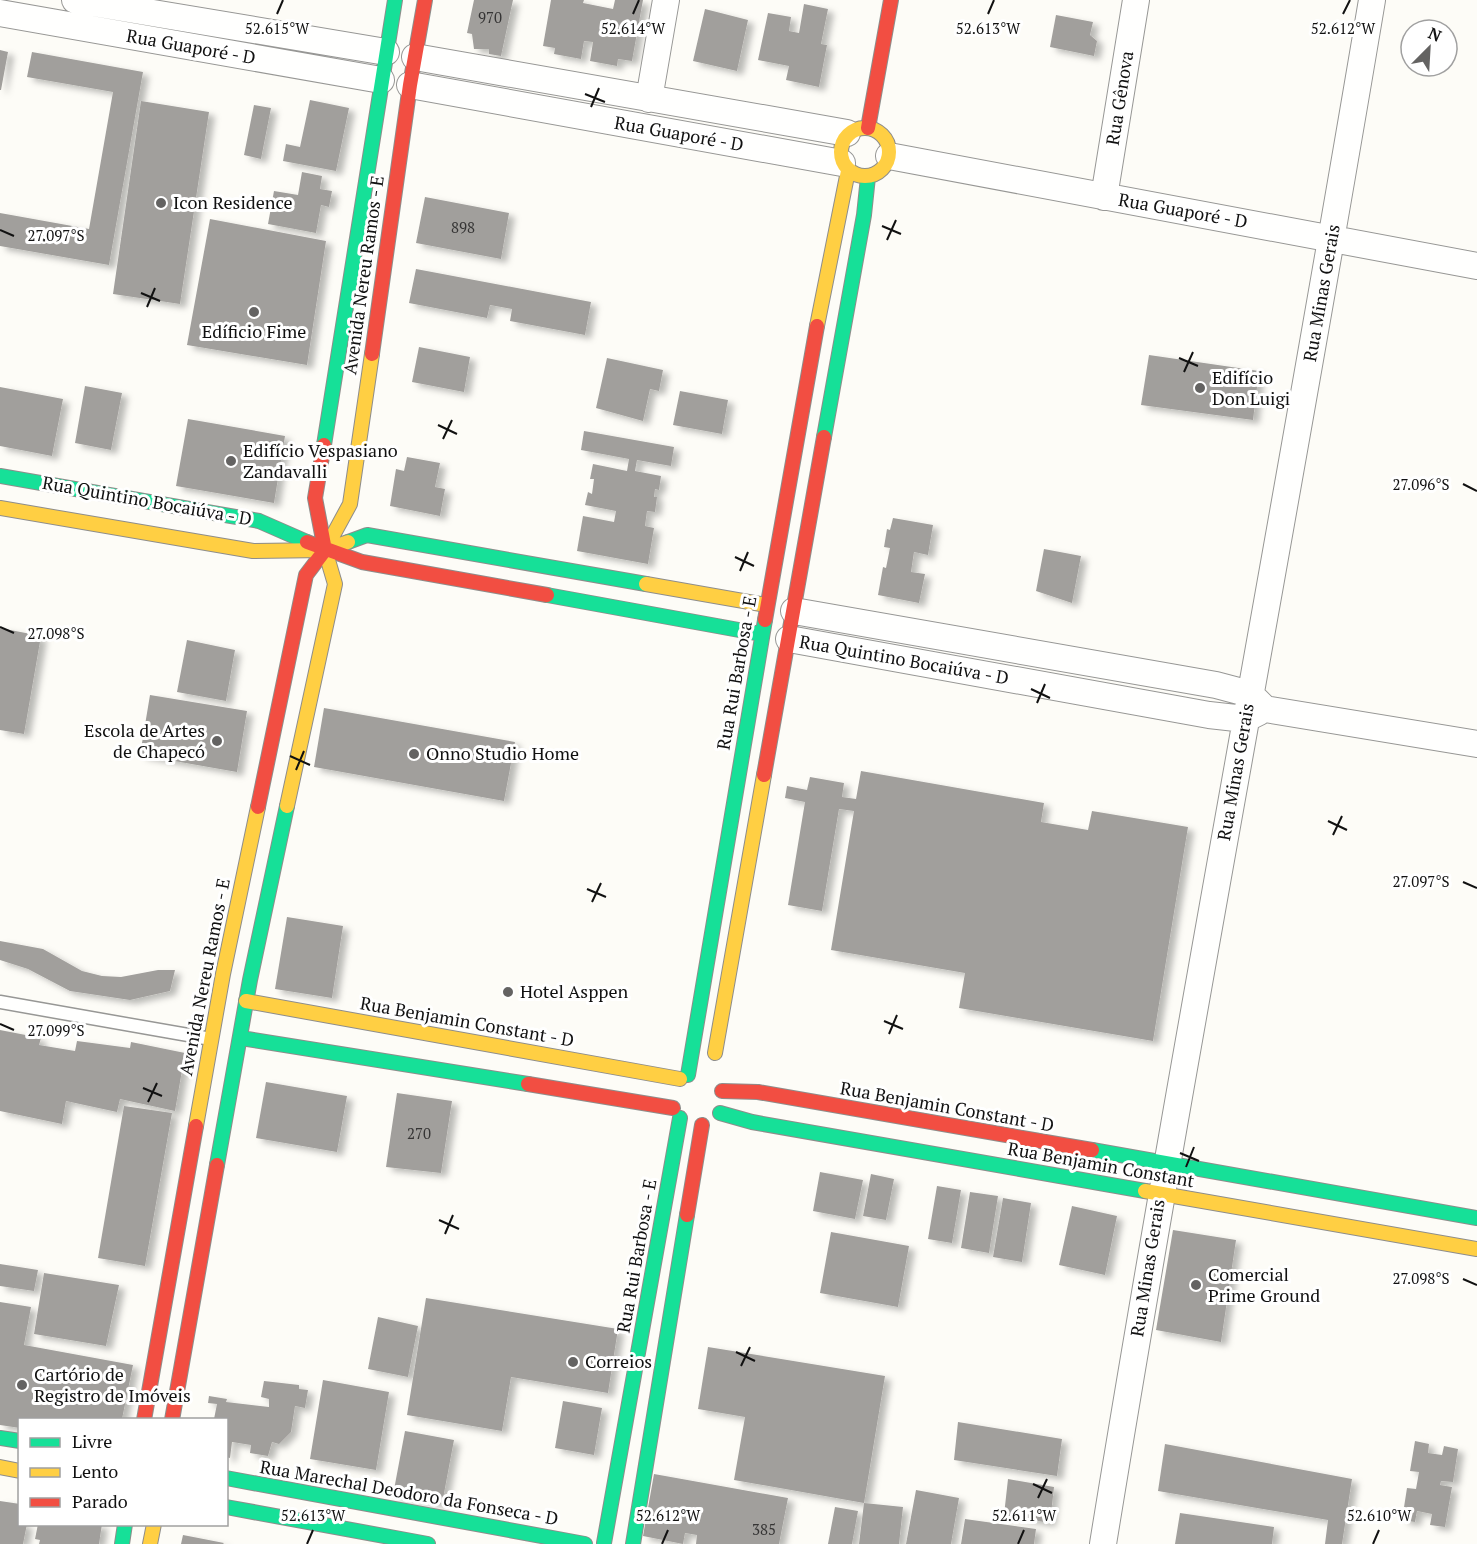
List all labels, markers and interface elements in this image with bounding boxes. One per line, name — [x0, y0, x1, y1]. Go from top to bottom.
house number: 970 — [478, 7, 502, 27]
text: 52.615°W — [245, 18, 310, 38]
text: 52.614°W — [601, 18, 666, 38]
text: 52.613°W — [956, 18, 1021, 38]
text: 52.612°W — [1311, 18, 1376, 38]
north arrow — [1399, 18, 1459, 78]
text: N — [1425, 22, 1445, 47]
street label: Rua Guaporé - D — [125, 23, 258, 69]
street label: Rua Gênova — [1100, 49, 1138, 147]
street label: Rua Guaporé - D — [613, 110, 746, 156]
street label: Avenida Nereu Ramos - E — [337, 174, 389, 376]
street label: Rua Guaporé - D — [1117, 187, 1250, 233]
place label: Icon Residence — [173, 190, 293, 214]
marker: Icon Residence — [154, 196, 168, 210]
house number: 898 — [451, 217, 475, 237]
street label: Rua Minas Gerais — [1297, 222, 1345, 363]
text: 27.097°S — [27, 225, 85, 245]
marker: Edíficio Fime — [247, 305, 261, 319]
place label: Edíficio Fime — [202, 319, 306, 343]
place label: Edifício Don Luigi — [1212, 365, 1290, 410]
marker: Edifício Don Luigi — [1193, 381, 1207, 395]
place label: Edifício Vespasiano Zandavalli — [243, 438, 398, 483]
marker: Edifício Vespasiano Zandavalli — [224, 454, 238, 468]
street label: Rua Quintino Bocaiúva - D — [41, 470, 254, 530]
text: 27.096°S — [1392, 474, 1450, 494]
street label: Rua Rui Barbosa - E — [711, 594, 761, 752]
text: 27.098°S — [27, 623, 85, 643]
street label: Rua Quintino Bocaiúva - D — [798, 629, 1011, 689]
street label: Rua Minas Gerais — [1211, 701, 1259, 842]
place label: Escola de Artes de Chapecó — [84, 718, 205, 763]
marker: Escola de Artes de Chapecó — [210, 734, 224, 748]
place label: Onno Studio Home — [426, 741, 579, 765]
marker: Onno Studio Home — [407, 747, 421, 761]
text: 27.097°S — [1392, 871, 1450, 891]
street label: Avenida Nereu Ramos - E — [173, 876, 235, 1078]
place label: Hotel Asppen — [520, 979, 629, 1003]
marker: Hotel Asppen — [501, 985, 515, 999]
street label: Rua Benjamin Constant - D — [358, 990, 576, 1052]
text: 27.099°S — [27, 1020, 85, 1040]
street label: Rua Benjamin Constant - D — [838, 1075, 1056, 1137]
house number: 270 — [407, 1123, 431, 1143]
street label: Rua Benjamin Constant — [1006, 1136, 1197, 1192]
street label: Rua Rui Barbosa - E — [611, 1177, 661, 1335]
street label: Rua Minas Gerais — [1124, 1197, 1170, 1338]
place label: Comercial Prime Ground — [1208, 1262, 1320, 1307]
text: 27.098°S — [1392, 1268, 1450, 1288]
marker: Comercial Prime Ground — [1189, 1278, 1203, 1292]
place label: Correios — [585, 1349, 652, 1373]
marker: Correios — [566, 1355, 580, 1369]
place label: Cartório de Registro de Imóveis — [34, 1362, 191, 1407]
marker: Cartório de Registro de Imóveis — [15, 1378, 29, 1392]
legend — [18, 1418, 228, 1526]
text: Livre — [72, 1429, 112, 1453]
street label: Rua Marechal Deodoro da Fonseca - D — [258, 1454, 560, 1530]
text: Lento — [72, 1459, 118, 1483]
text: Parado — [72, 1489, 128, 1513]
text: 52.613°W — [281, 1505, 346, 1525]
text: 52.612°W — [636, 1505, 701, 1525]
text: 52.611°W — [992, 1505, 1057, 1525]
text: 52.610°W — [1347, 1505, 1412, 1525]
house number: 385 — [752, 1519, 776, 1539]

